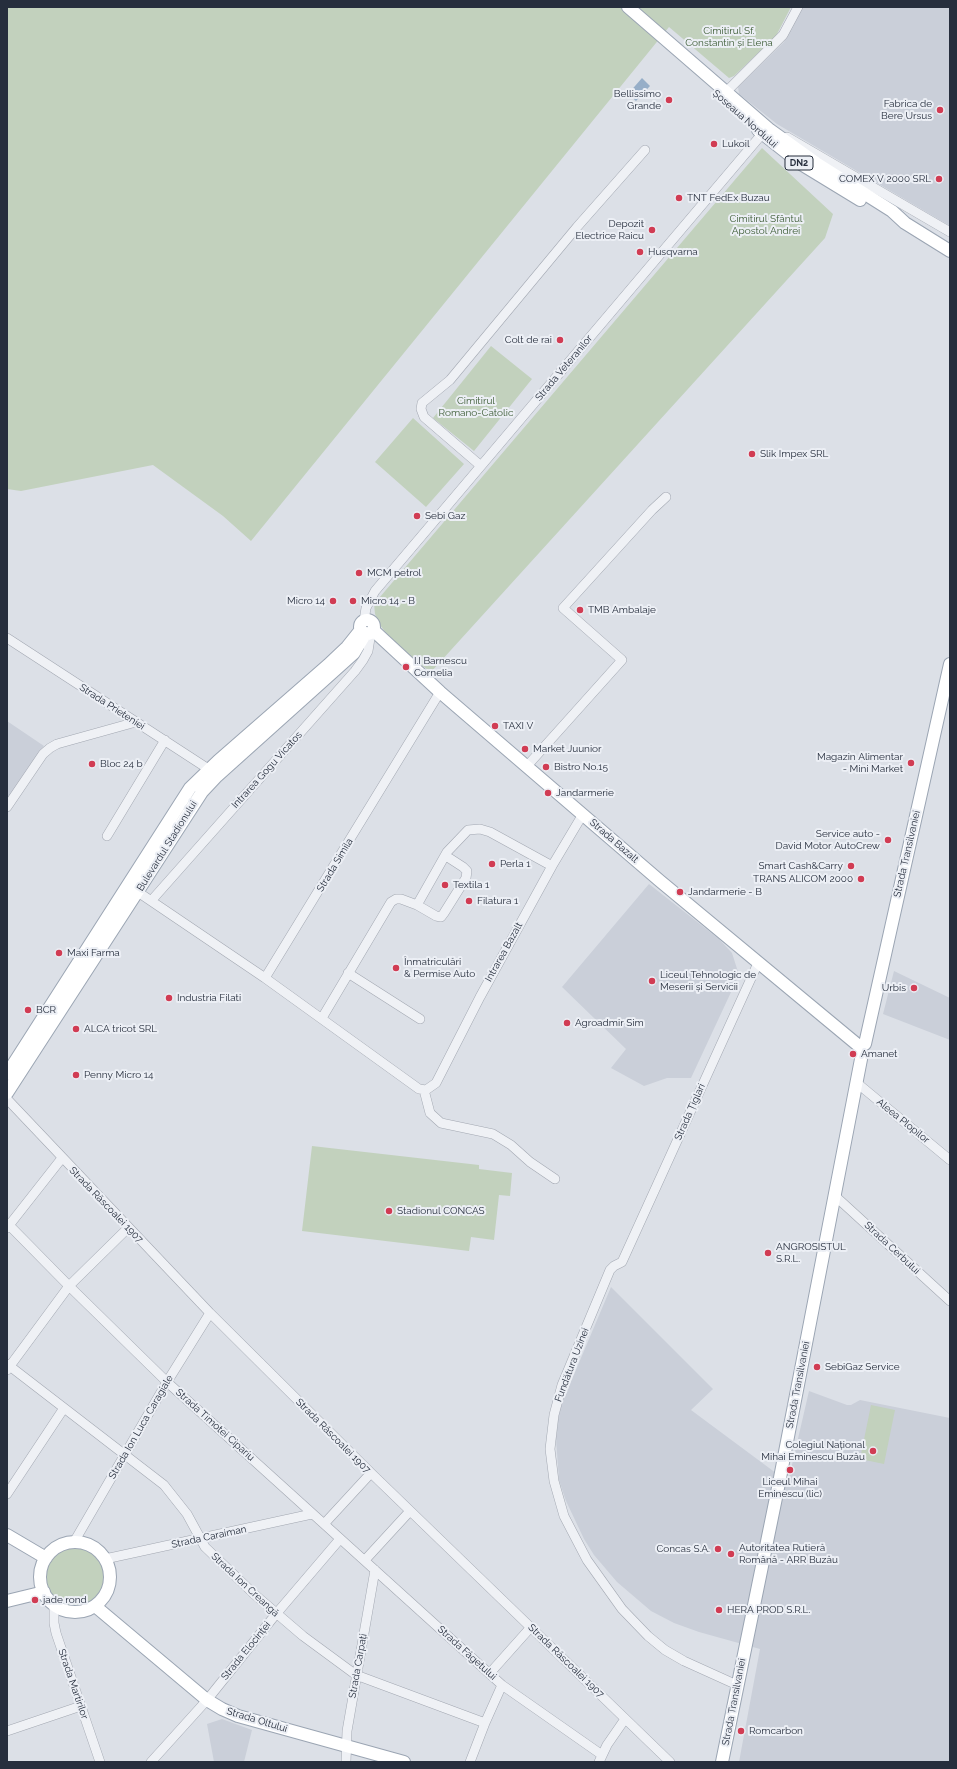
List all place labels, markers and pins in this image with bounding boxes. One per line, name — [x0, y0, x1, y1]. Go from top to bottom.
place label: Bellissimo Grande — [614, 88, 661, 112]
marker: Bellissimo Grande — [664, 95, 674, 105]
place label: Fabrica de Bere Ursus — [881, 98, 932, 122]
marker: Fabrica de Bere Ursus — [935, 105, 945, 115]
place label: Lukoil — [722, 138, 750, 150]
marker: Lukoil — [709, 139, 719, 149]
place label: COMEX V 2000 SRL — [839, 173, 931, 185]
marker: COMEX V 2000 SRL — [934, 174, 944, 184]
place label: TNT FedEx Buzau — [687, 192, 770, 204]
marker: TNT FedEx Buzau — [674, 193, 684, 203]
place label: Depozit Electrice Raicu — [575, 218, 644, 242]
marker: Depozit Electrice Raicu — [647, 225, 657, 235]
place label: Husqvarna — [648, 246, 698, 258]
marker: Husqvarna — [635, 247, 645, 257]
place label: Colt de rai — [505, 334, 552, 346]
marker: Colt de rai — [555, 335, 565, 345]
place label: Slik Impex SRL — [760, 448, 828, 460]
marker: Slik Impex SRL — [747, 449, 757, 459]
place label: Sebi Gaz — [425, 510, 465, 522]
marker: Sebi Gaz — [412, 511, 422, 521]
place label: MCM petrol — [367, 567, 421, 579]
marker: MCM petrol — [354, 568, 364, 578]
place label: Micro 14 — [287, 595, 325, 607]
place label: Micro 14 - B — [361, 595, 415, 607]
marker: Micro 14 — [328, 596, 338, 606]
marker: Micro 14 - B — [348, 596, 358, 606]
place label: TMB Ambalaje — [588, 604, 656, 616]
marker: TMB Ambalaje — [575, 605, 585, 615]
place label: I.I Barnescu Cornelia — [414, 655, 467, 678]
marker: I.I Barnescu Cornelia — [401, 662, 411, 672]
place label: TAXI V — [503, 720, 533, 732]
marker: TAXI V — [490, 721, 500, 731]
place label: Market Juunior — [533, 743, 602, 755]
marker: Market Juunior — [520, 744, 530, 754]
place label: Magazin Alimentar - Mini Market — [817, 751, 903, 774]
place label: Bloc 24 b — [100, 758, 143, 770]
marker: Magazin Alimentar - Mini Market — [906, 758, 916, 768]
marker: Bloc 24 b — [87, 759, 97, 769]
place label: Bistro No.15 — [554, 761, 608, 773]
marker: Bistro No.15 — [541, 762, 551, 772]
place label: Jandarmerie — [556, 787, 614, 799]
marker: Jandarmerie — [543, 788, 553, 798]
place label: Service auto - David Motor AutoCrew — [776, 828, 880, 852]
marker: Service auto - David Motor AutoCrew — [883, 835, 893, 845]
place label: Perla 1 — [500, 858, 531, 870]
marker: Perla 1 — [487, 859, 497, 869]
place label: Smart Cash&Carry — [758, 860, 843, 872]
marker: Smart Cash&Carry — [846, 861, 856, 871]
place label: TRANS ALICOM 2000 — [753, 873, 853, 885]
marker: TRANS ALICOM 2000 — [856, 874, 866, 884]
place label: Textila 1 — [453, 879, 489, 891]
marker: Textila 1 — [440, 880, 450, 890]
place label: Jandarmerie - B — [688, 886, 762, 898]
marker: Jandarmerie - B — [675, 887, 685, 897]
place label: Filatura 1 — [477, 895, 518, 907]
marker: Filatura 1 — [464, 896, 474, 906]
place label: Maxi Farma — [67, 947, 120, 959]
marker: Maxi Farma — [54, 948, 64, 958]
place label: Înmatriculări & Permise Auto — [404, 956, 475, 980]
marker: Înmatriculări & Permise Auto — [391, 963, 401, 973]
place label: Liceul Tehnologic de Meserii și Servicii — [660, 969, 756, 992]
marker: Liceul Tehnologic de Meserii și Servicii — [647, 976, 657, 986]
place label: Urbis — [882, 982, 906, 994]
marker: Urbis — [909, 983, 919, 993]
place label: Industria Filati — [177, 992, 241, 1004]
marker: Industria Filati — [164, 993, 174, 1003]
place label: BCR — [36, 1004, 56, 1016]
marker: BCR — [23, 1005, 33, 1015]
place label: Agroadmir Sim — [575, 1017, 644, 1029]
marker: Agroadmir Sim — [562, 1018, 572, 1028]
place label: ALCA tricot SRL — [84, 1023, 157, 1035]
marker: ALCA tricot SRL — [71, 1024, 81, 1034]
place label: Amanet — [861, 1048, 897, 1060]
marker: Amanet — [848, 1049, 858, 1059]
place label: Penny Micro 14 — [84, 1069, 154, 1081]
marker: Penny Micro 14 — [71, 1070, 81, 1080]
place label: Stadionul CONCAS — [397, 1205, 485, 1217]
marker: Stadionul CONCAS — [384, 1206, 394, 1216]
place label: ANGROSISTUL S.R.L. — [776, 1241, 846, 1264]
marker: ANGROSISTUL S.R.L. — [763, 1248, 773, 1258]
place label: SebiGaz Service — [825, 1361, 900, 1373]
marker: SebiGaz Service — [812, 1362, 822, 1372]
place label: Colegiul Național Mihai Eminescu Buzău — [761, 1439, 865, 1462]
marker: Colegiul Național Mihai Eminescu Buzău — [868, 1446, 878, 1456]
marker: Liceul Mihai Eminescu (lic) — [785, 1465, 795, 1475]
place label: Liceul Mihai Eminescu (lic) — [758, 1476, 822, 1500]
place label: Autoritatea Rutieră Română - ARR Buzău — [739, 1542, 838, 1566]
place label: Concas S.A. — [656, 1543, 710, 1555]
marker: Concas S.A. — [713, 1544, 723, 1554]
marker: Autoritatea Rutieră Română - ARR Buzău — [726, 1549, 736, 1559]
place label: jade rond — [43, 1594, 87, 1606]
marker: jade rond — [30, 1595, 40, 1605]
place label: HERA PROD S.R.L. — [727, 1604, 810, 1616]
marker: HERA PROD S.R.L. — [714, 1605, 724, 1615]
place label: Romcarbon — [749, 1725, 803, 1737]
marker: Romcarbon — [736, 1726, 746, 1736]

